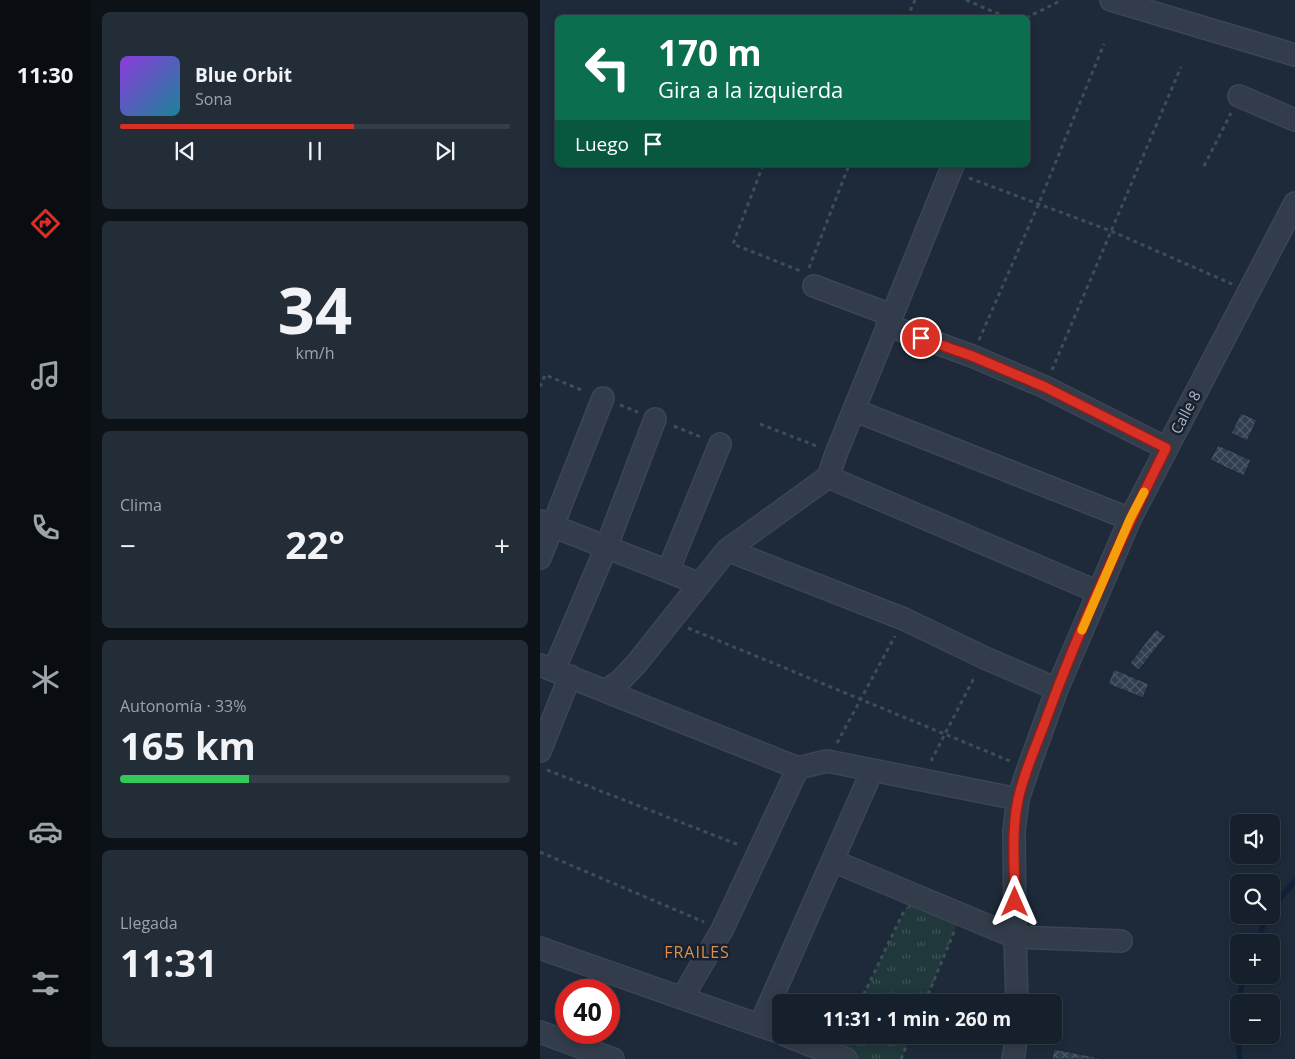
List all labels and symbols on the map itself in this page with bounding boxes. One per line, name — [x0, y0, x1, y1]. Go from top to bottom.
pin — [900, 317, 942, 359]
street label: Calle 8 — [1165, 387, 1205, 437]
position arrow — [988, 875, 1040, 927]
district label: FRAILES — [664, 941, 730, 963]
speed limit sign: 40 — [555, 979, 620, 1044]

